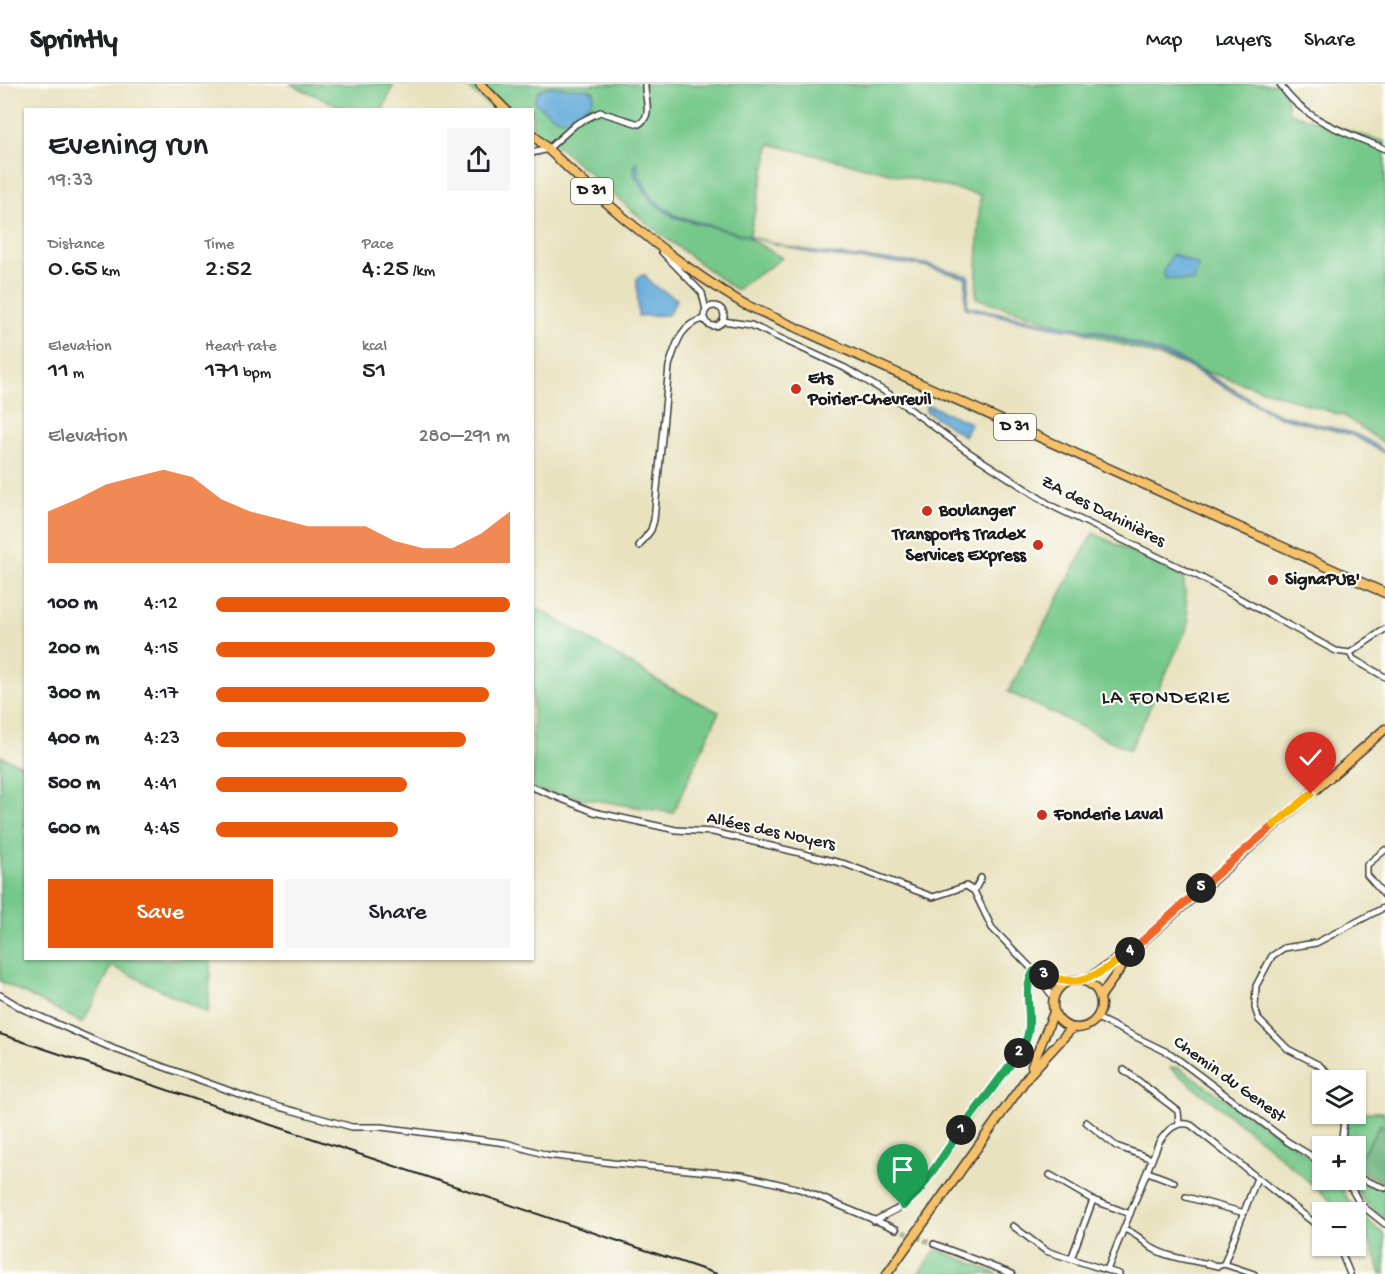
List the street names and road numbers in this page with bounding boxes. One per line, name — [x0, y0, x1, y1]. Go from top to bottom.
road number: D 31 — [571, 178, 613, 204]
road number: D 31 — [994, 414, 1036, 440]
street label: ZA des Dahinières — [1037, 472, 1170, 553]
street label: Allées des Noyers — [705, 808, 839, 856]
street label: Chemin du Genest — [1169, 1032, 1291, 1129]

